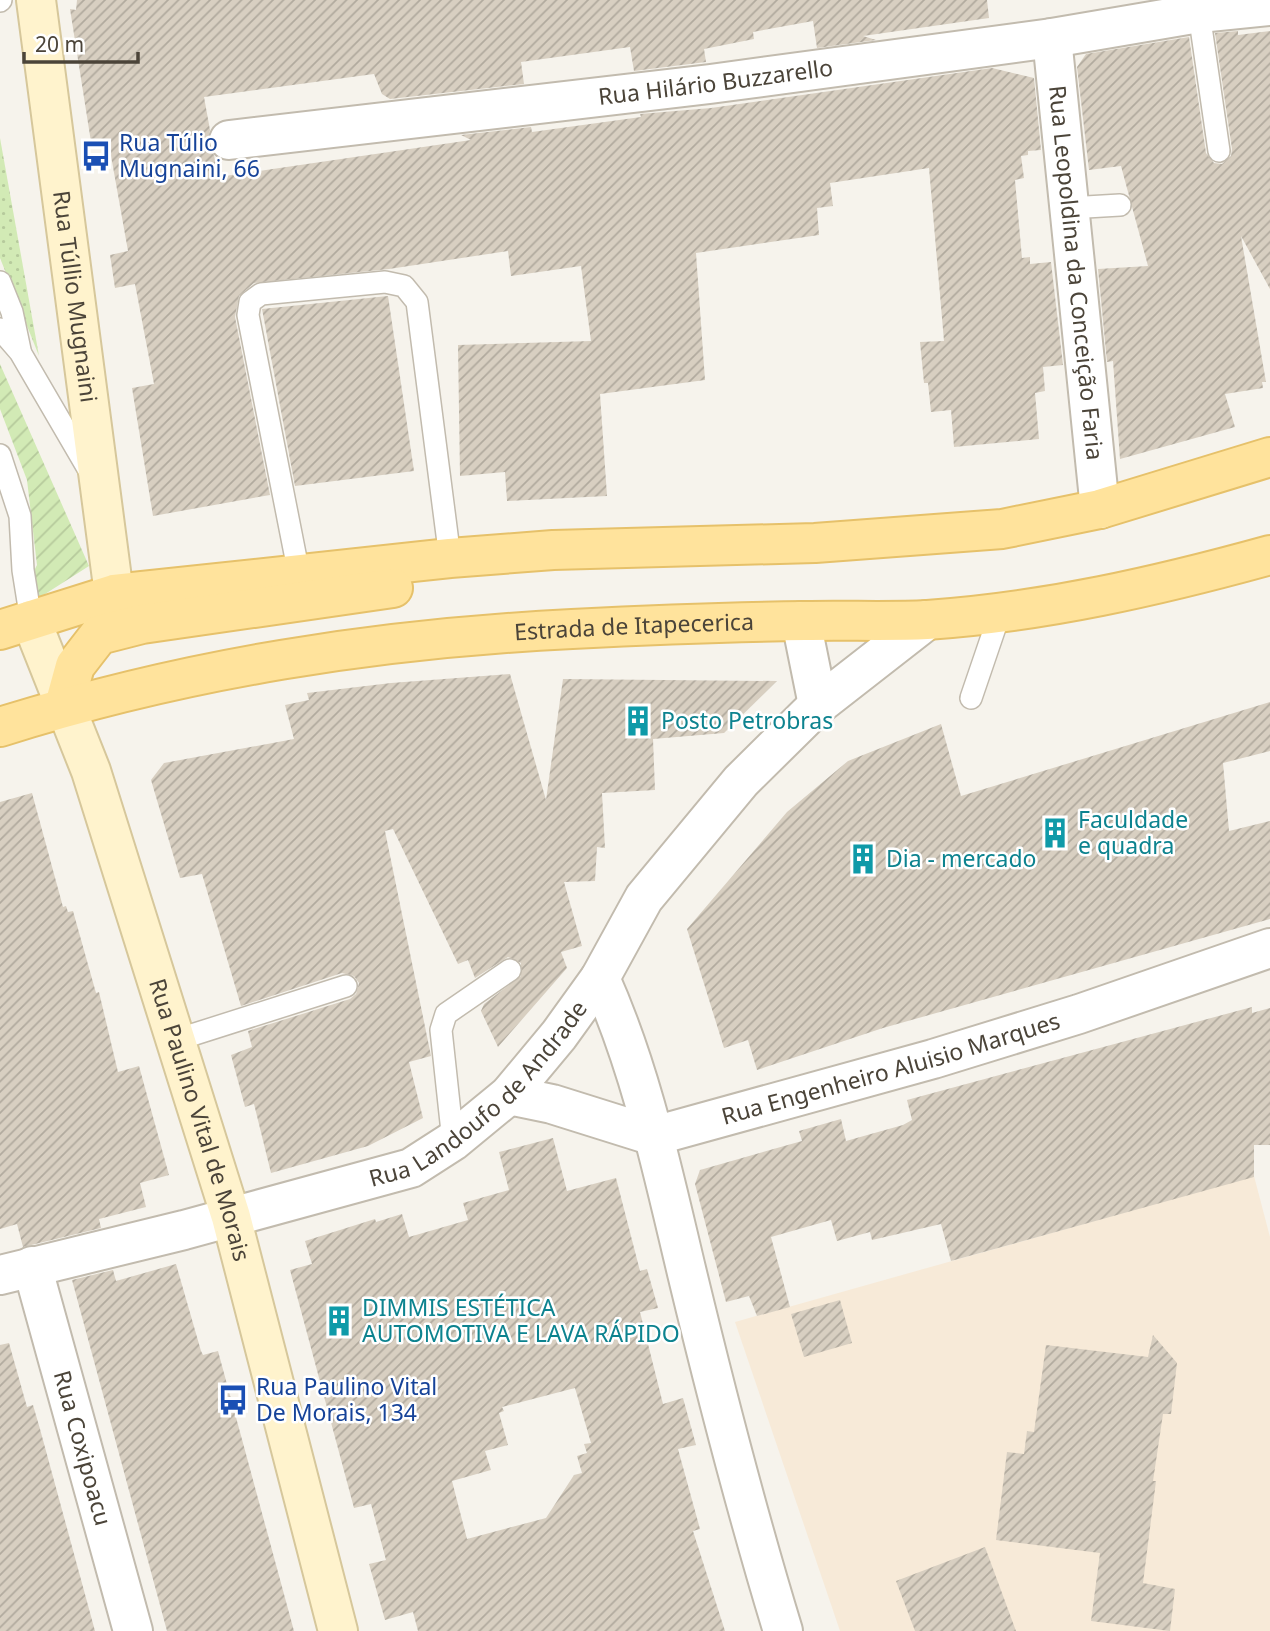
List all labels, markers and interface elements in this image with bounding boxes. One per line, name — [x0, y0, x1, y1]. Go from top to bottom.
scale bar — [24, 21, 138, 65]
text: 20 m — [35, 30, 84, 58]
street label: Rua Hilário Buzzarello — [596, 51, 835, 112]
street label: Rua Leopoldina da Conceição Faria — [1042, 84, 1112, 462]
place label: Rua Túlio Mugnaini, 66 — [119, 126, 260, 184]
bus stop icon: Rua Túlio Mugnaini, 66 — [79, 139, 113, 173]
street label: Rua Túllio Mugnaini — [46, 188, 106, 404]
street label: Estrada de Itapecerica — [513, 605, 754, 647]
building icon: Posto Petrobras — [621, 704, 655, 738]
place label: Posto Petrobras — [661, 704, 833, 736]
place label: Faculdade e quadra — [1078, 803, 1188, 861]
building icon: Faculdade e quadra — [1038, 816, 1072, 850]
building icon: Dia - mercado — [846, 842, 880, 876]
place label: Dia - mercado — [886, 842, 1037, 874]
street label: Rua Paulino Vital de Morais — [142, 974, 259, 1264]
street label: Rua Landoufo de Andrade — [365, 994, 594, 1194]
street label: Rua Engenheiro Aluisio Marques — [718, 1004, 1064, 1132]
place label: DIMMIS ESTÉTICA AUTOMOTIVA E LAVA RÁPIDO — [362, 1291, 680, 1349]
building icon: DIMMIS ESTÉTICA AUTOMOTIVA E LAVA RÁPIDO — [322, 1304, 356, 1338]
street label: Rua Coxipoacu — [47, 1367, 120, 1529]
place label: Rua Paulino Vital De Morais, 134 — [256, 1370, 437, 1428]
bus stop icon: Rua Paulino Vital De Morais, 134 — [216, 1383, 250, 1417]

